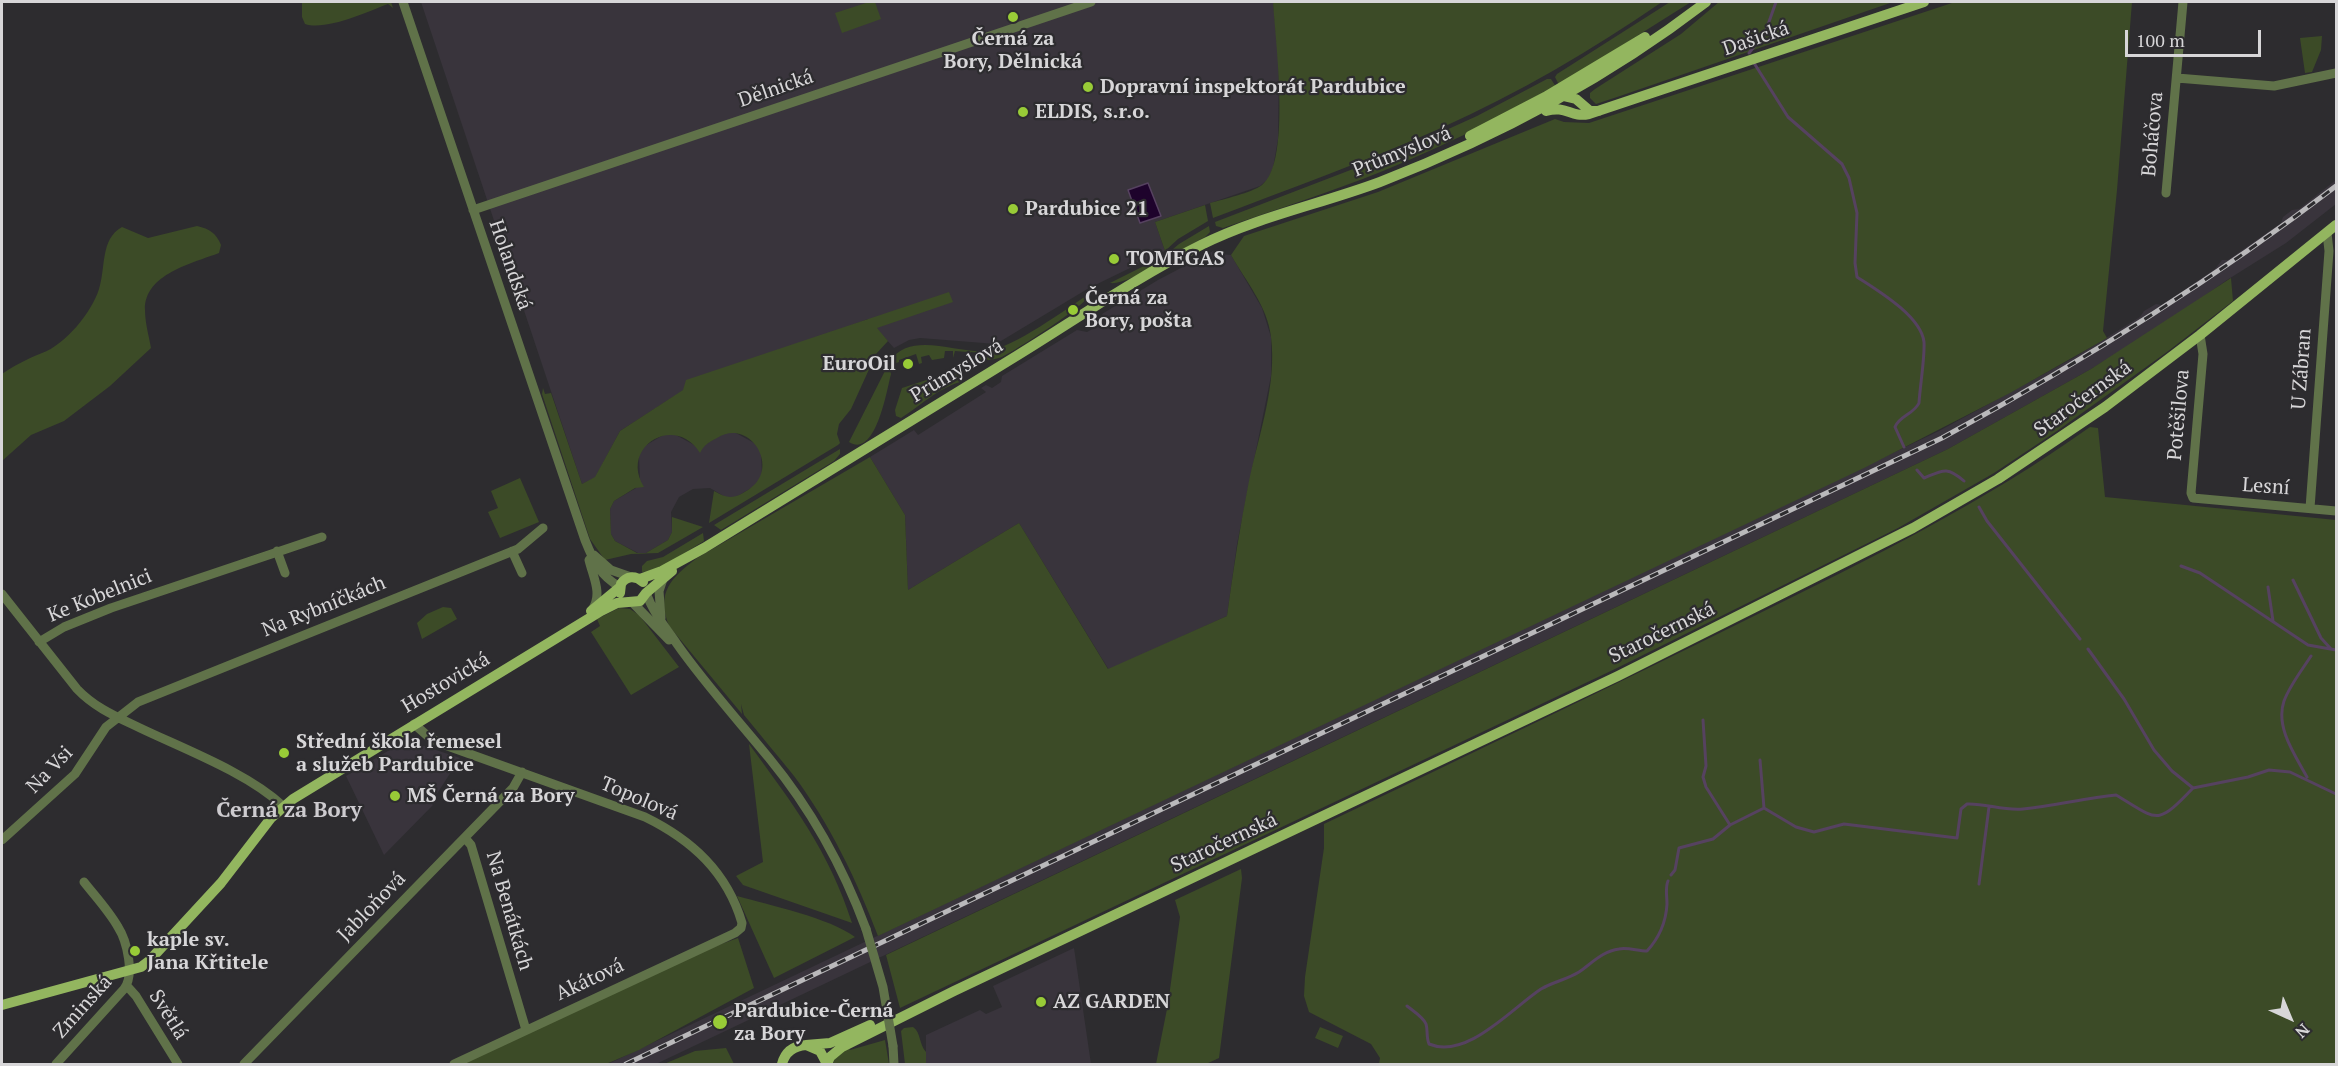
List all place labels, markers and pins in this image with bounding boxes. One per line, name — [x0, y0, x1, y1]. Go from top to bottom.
marker: Černá za Bory, Dělnická — [1006, 10, 1020, 24]
place label: Černá za Bory, Dělnická — [944, 27, 1082, 74]
place label: Dopravní inspektorát Pardubice — [1100, 75, 1406, 99]
marker: Dopravní inspektorát Pardubice — [1081, 80, 1095, 94]
place label: ELDIS, s.r.o. — [1035, 100, 1150, 124]
marker: ELDIS, s.r.o. — [1016, 105, 1030, 119]
place label: Pardubice 21 — [1025, 197, 1148, 221]
marker: Pardubice 21 — [1006, 202, 1020, 216]
place label: TOMEGAS — [1126, 247, 1225, 271]
marker: TOMEGAS — [1107, 252, 1121, 266]
place label: Černá za Bory, pošta — [1085, 286, 1192, 333]
marker: Černá za Bory, pošta — [1066, 303, 1080, 317]
place label: EuroOil — [823, 352, 896, 376]
marker: EuroOil — [901, 357, 915, 371]
place label: Střední škola řemesel a služeb Pardubice — [296, 730, 502, 777]
marker: Střední škola řemesel a služeb Pardubice — [277, 746, 291, 760]
place label: MŠ Černá za Bory — [407, 784, 575, 808]
marker: MŠ Černá za Bory — [388, 789, 402, 803]
place label: kaple sv. Jana Křtitele — [147, 928, 268, 975]
marker: kaple sv. Jana Křtitele — [128, 944, 142, 958]
place label: AZ GARDEN — [1053, 990, 1170, 1014]
marker: AZ GARDEN — [1034, 995, 1048, 1009]
place label: Pardubice-Černá za Bory — [734, 999, 894, 1046]
marker: Pardubice-Černá za Bory — [711, 1013, 729, 1031]

